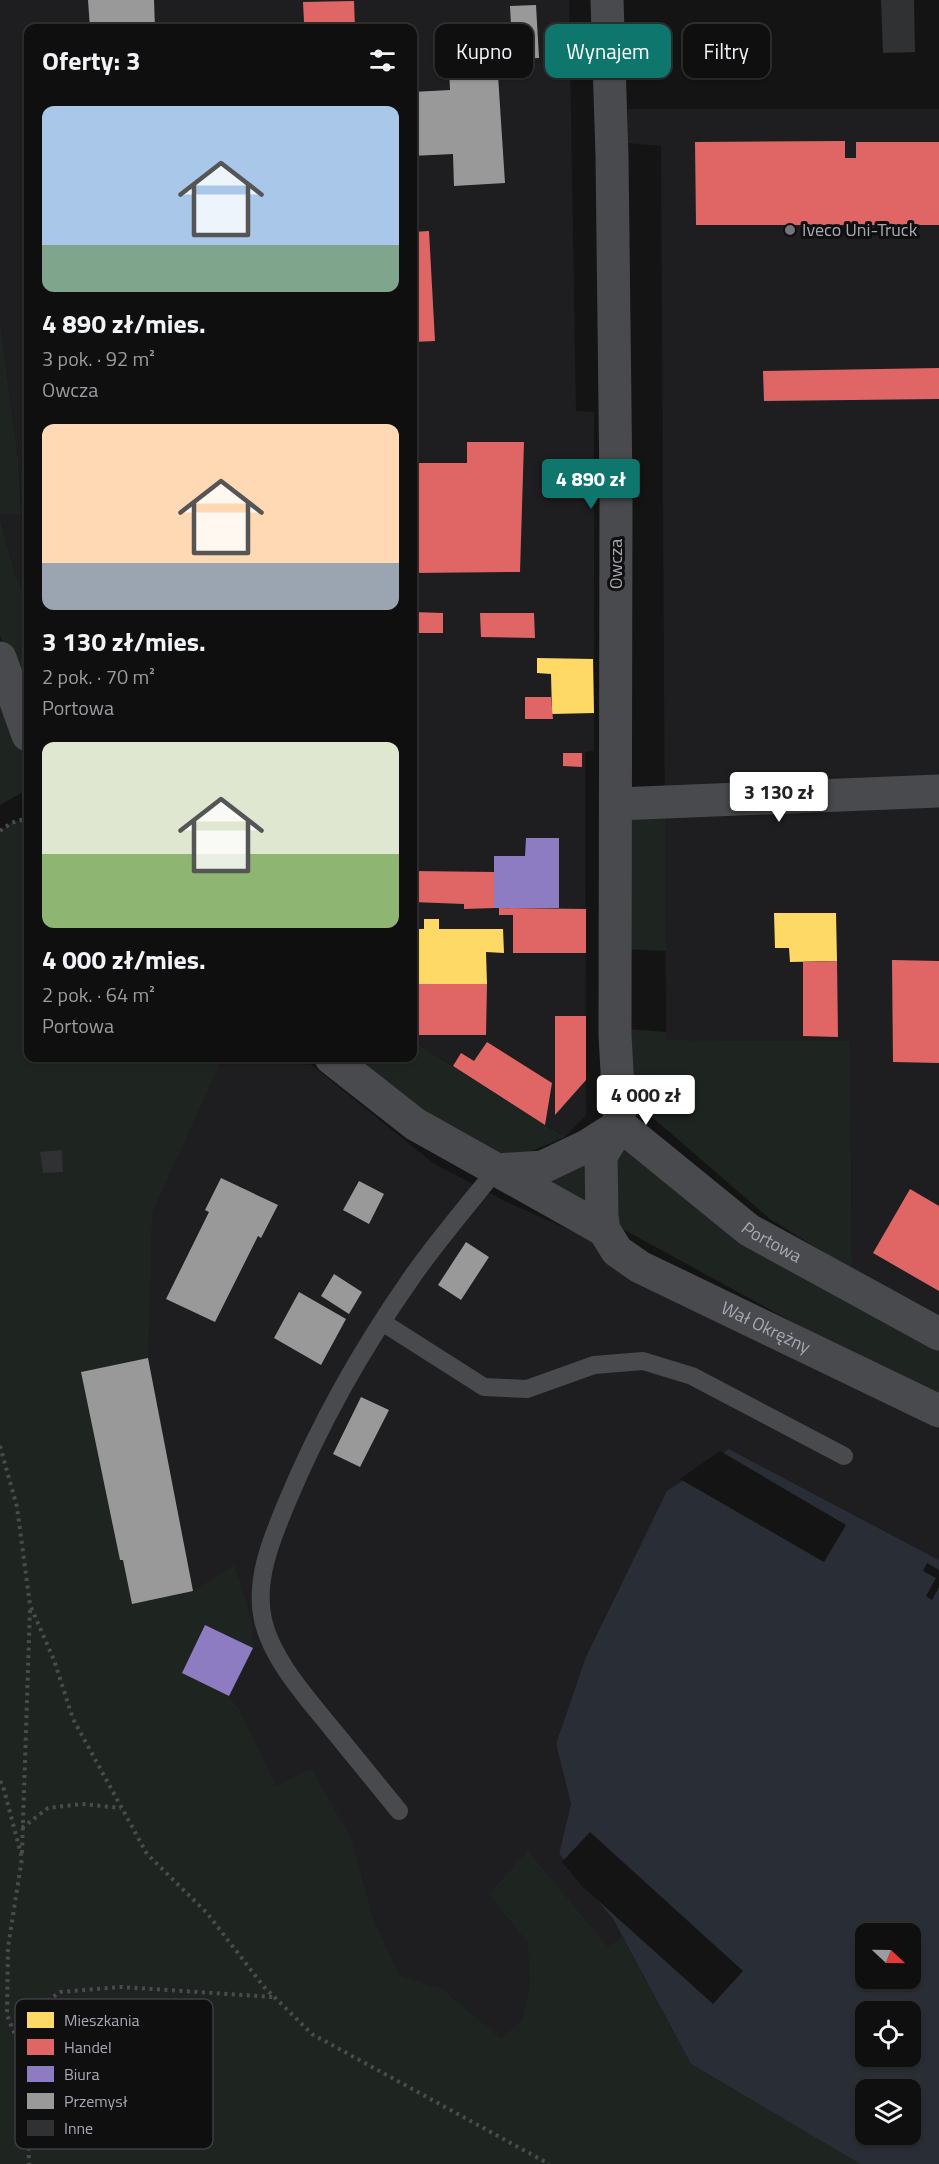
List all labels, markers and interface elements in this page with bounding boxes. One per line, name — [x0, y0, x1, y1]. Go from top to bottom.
chip: Kupno — [435, 24, 533, 78]
chip: Wynajem — [545, 24, 671, 78]
chip: Filtry — [683, 24, 770, 78]
text: Oferty: 3 — [42, 41, 140, 80]
icon: filters — [366, 44, 399, 77]
icon: home — [167, 145, 275, 253]
place label: Iveco Uni-Truck — [802, 216, 918, 243]
marker: Iveco Uni-Truck — [783, 223, 797, 237]
text: 4 890 zł/mies. — [42, 304, 206, 343]
text: 3 pok. · 92 m² — [42, 343, 155, 374]
text: Owcza — [42, 374, 98, 405]
pin: 4 890 zł — [529, 459, 653, 510]
icon: home — [167, 463, 275, 571]
text: 4 890 zł — [556, 463, 626, 494]
street label: Owcza — [602, 539, 629, 589]
text: 3 130 zł/mies. — [42, 622, 206, 661]
text: 2 pok. · 70 m² — [42, 661, 155, 692]
text: Portowa — [42, 692, 114, 723]
pin: 3 130 zł — [717, 772, 841, 823]
text: 3 130 zł — [744, 776, 814, 807]
icon: home — [167, 781, 275, 889]
text: 4 000 zł/mies. — [42, 940, 206, 979]
text: 2 pok. · 64 m² — [42, 979, 155, 1010]
text: Portowa — [42, 1010, 114, 1041]
pin: 4 000 zł — [584, 1075, 708, 1126]
text: 4 000 zł — [611, 1079, 681, 1110]
street label: Portowa — [736, 1215, 807, 1269]
street label: Wał Okrężny — [717, 1294, 815, 1360]
north arrow — [855, 1923, 921, 1989]
map controls — [855, 1923, 921, 2145]
legend — [15, 1999, 213, 2149]
button: locate — [855, 2001, 921, 2067]
text: Mieszkania — [64, 2008, 140, 2032]
text: Handel — [64, 2035, 112, 2059]
text: Biura — [64, 2062, 99, 2086]
button: layers — [855, 2079, 921, 2145]
text: Przemysł — [64, 2089, 128, 2113]
text: Inne — [64, 2116, 93, 2140]

